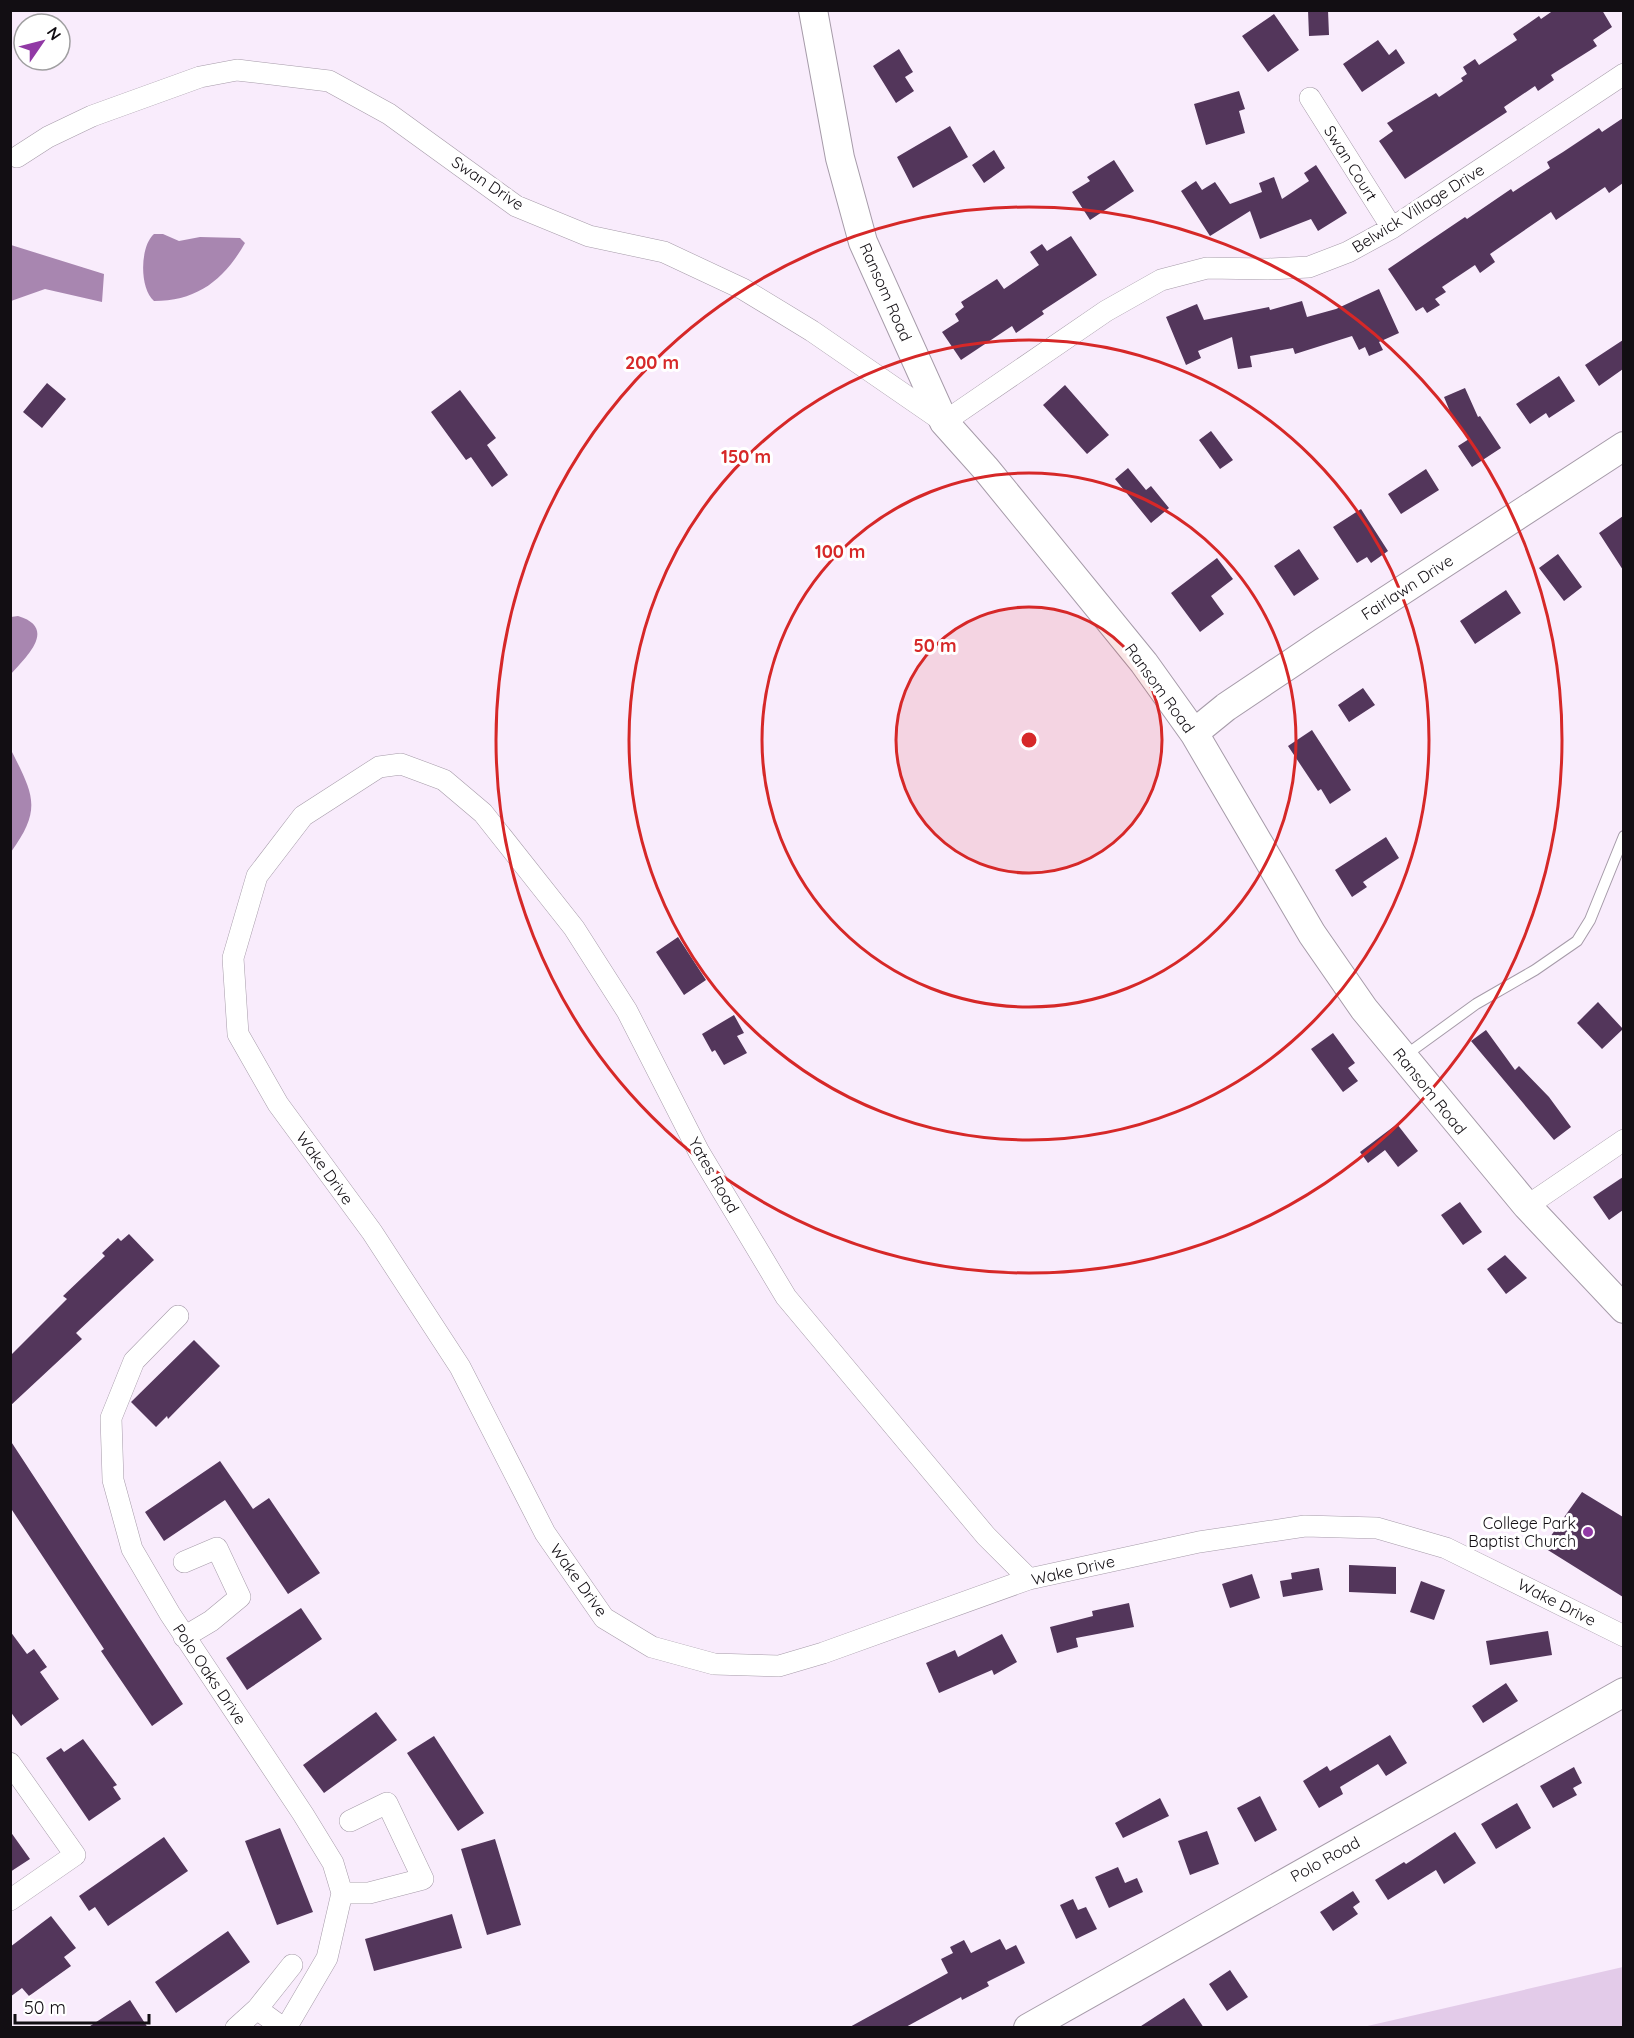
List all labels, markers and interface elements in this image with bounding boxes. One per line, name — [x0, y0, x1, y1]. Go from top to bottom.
north arrow — [12, 12, 72, 72]
text: N — [43, 23, 66, 44]
street label: Swan Court — [1320, 122, 1382, 204]
street label: Swan Drive — [448, 152, 528, 214]
street label: Belwick Village Drive — [1348, 159, 1488, 257]
street label: Ransom Road — [855, 240, 917, 344]
text: 200 m — [625, 351, 679, 374]
text: 150 m — [721, 445, 771, 468]
text: 100 m — [815, 540, 865, 563]
street label: Fairlawn Drive — [1357, 550, 1457, 624]
text: 50 m — [913, 634, 957, 657]
street label: Ransom Road — [1121, 639, 1199, 737]
centre of rings — [1019, 730, 1039, 750]
street label: Ransom Road — [1389, 1044, 1471, 1138]
street label: Wake Drive — [292, 1128, 358, 1208]
street label: Yates Road — [684, 1134, 744, 1216]
place label: College Park Baptist Church — [1468, 1513, 1576, 1551]
marker: College Park Baptist Church — [1581, 1525, 1595, 1539]
street label: Wake Drive — [546, 1540, 612, 1620]
street label: Wake Drive — [1029, 1551, 1117, 1589]
street label: Wake Drive — [1515, 1574, 1599, 1630]
street label: Polo Oaks Drive — [169, 1620, 251, 1728]
street label: Polo Road — [1287, 1832, 1363, 1886]
scale bar — [15, 1987, 148, 2025]
text: 50 m — [24, 1996, 66, 2019]

